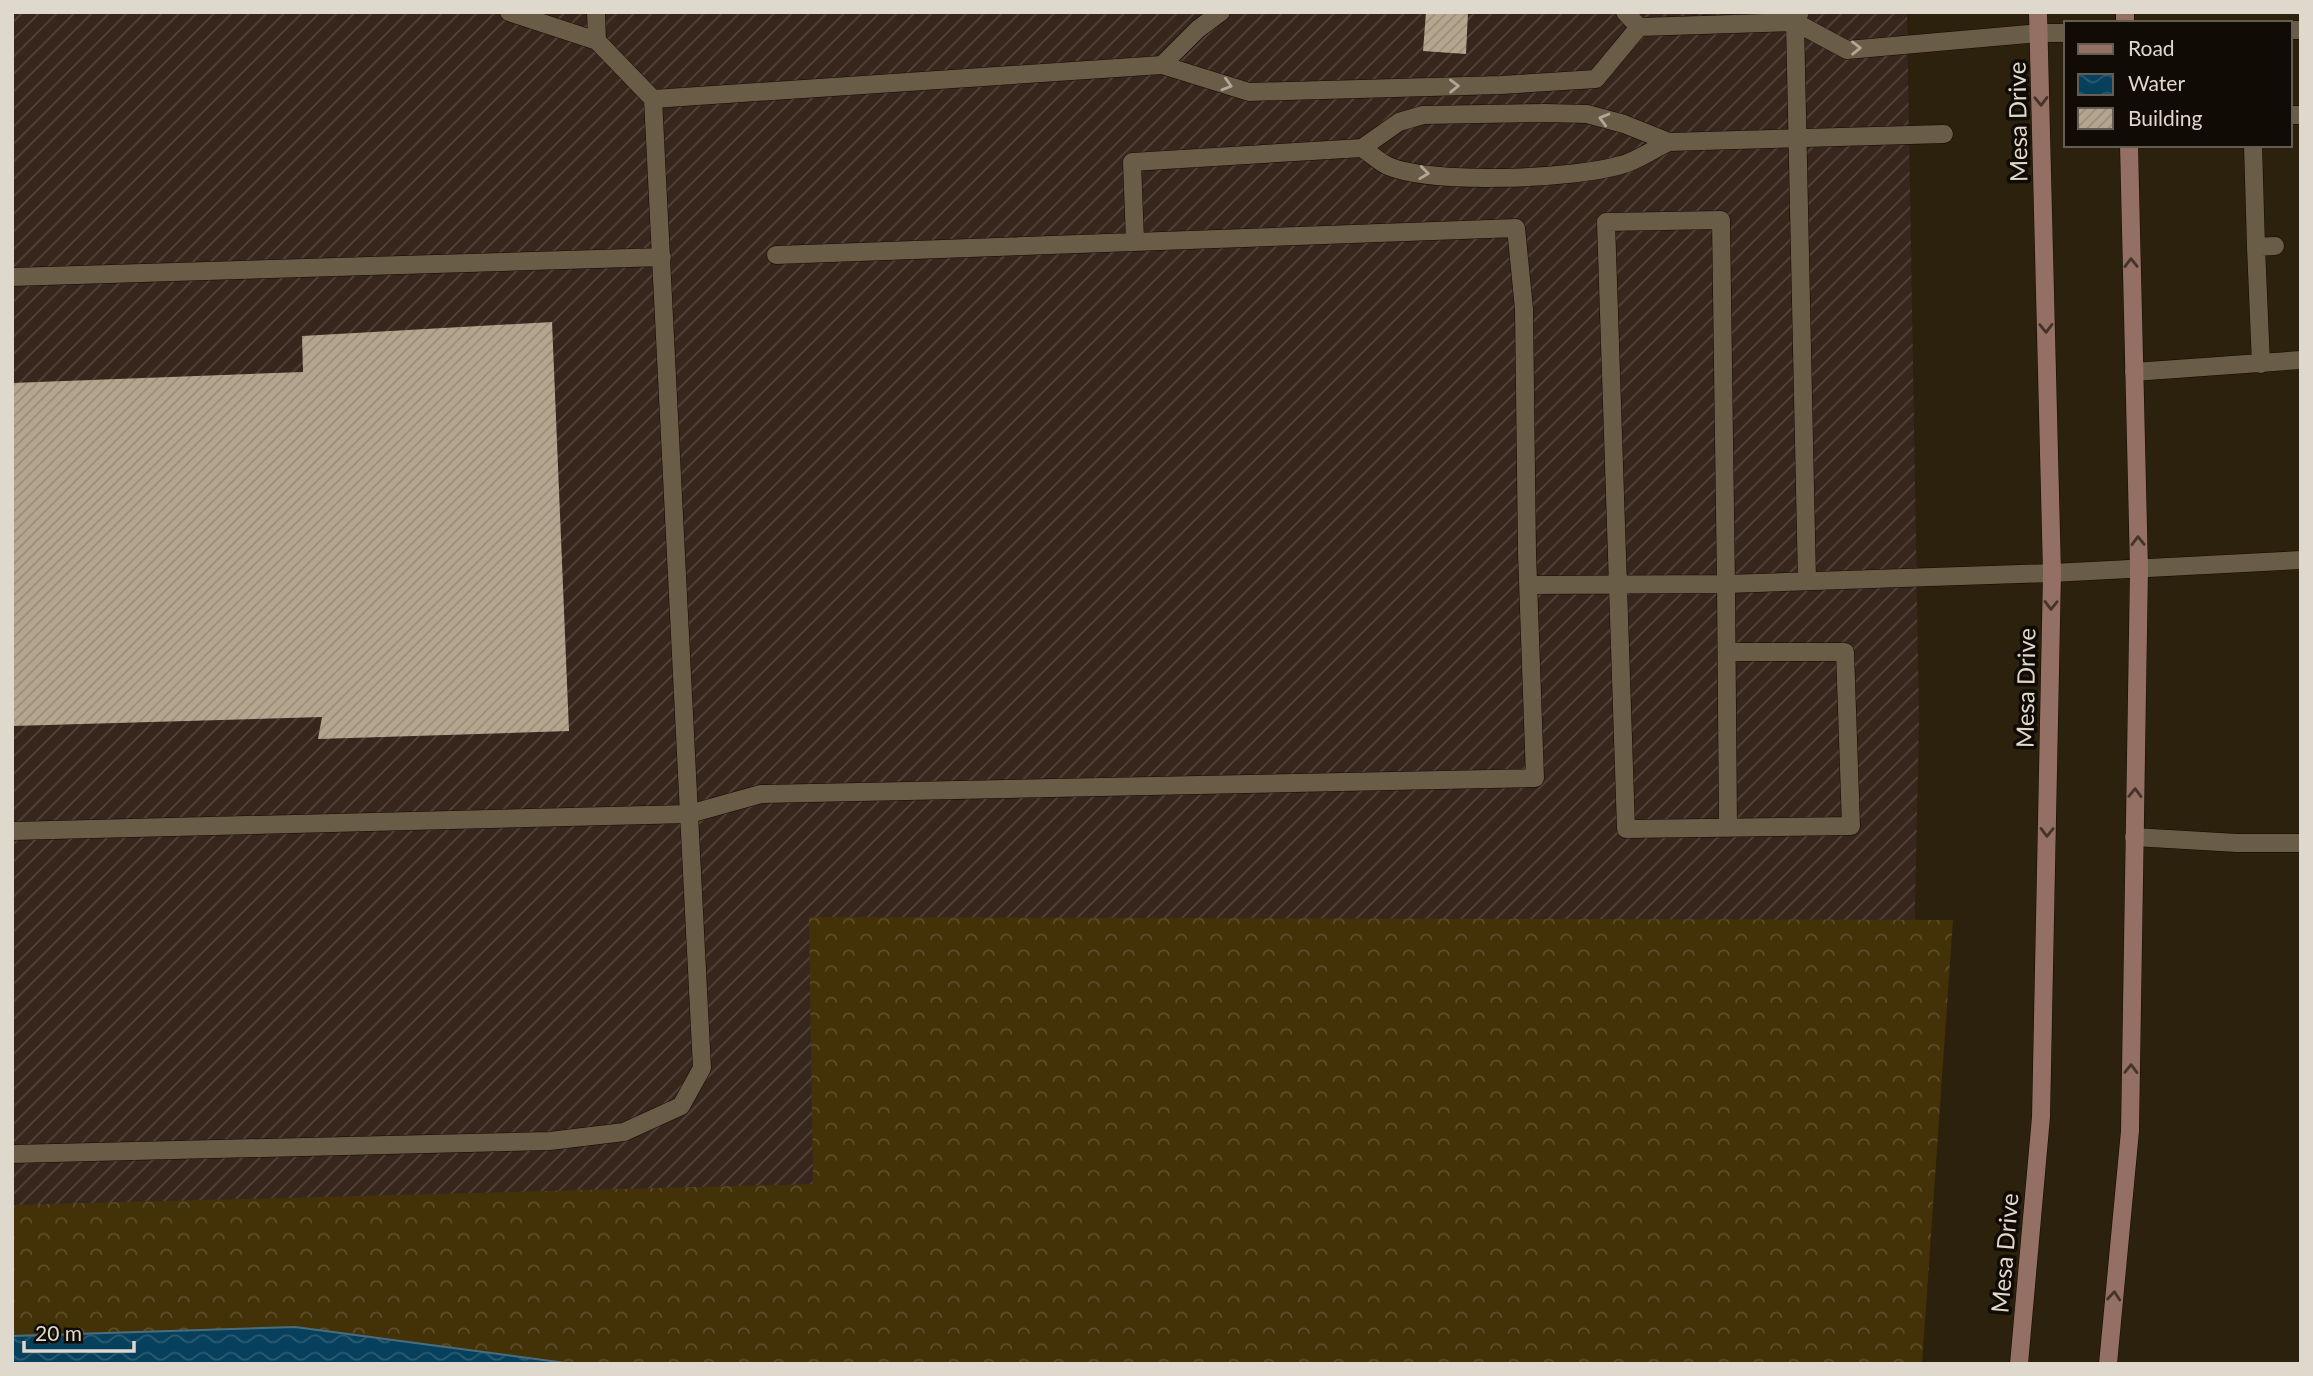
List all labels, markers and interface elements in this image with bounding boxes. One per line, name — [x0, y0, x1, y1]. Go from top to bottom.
legend — [2064, 21, 2292, 147]
text: Road — [2128, 35, 2175, 60]
one-way arrow — [1851, 41, 1862, 56]
street label: Mesa Drive — [2001, 62, 2033, 182]
text: Water — [2128, 70, 2185, 95]
one-way arrow — [1221, 76, 1233, 91]
one-way arrow — [1449, 79, 1460, 94]
one-way arrow — [2033, 96, 2048, 107]
text: Building — [2128, 105, 2203, 130]
one-way arrow — [1599, 113, 1611, 127]
one-way arrow — [1418, 166, 1429, 181]
one-way arrow — [2124, 257, 2139, 268]
one-way arrow — [2038, 324, 2054, 334]
one-way arrow — [2130, 535, 2146, 545]
one-way arrow — [2044, 600, 2059, 611]
street label: Mesa Drive — [2009, 628, 2041, 748]
one-way arrow — [2127, 787, 2143, 797]
one-way arrow — [2039, 828, 2055, 838]
one-way arrow — [2123, 1063, 2139, 1074]
street label: Mesa Drive — [1984, 1192, 2024, 1314]
one-way arrow — [2107, 1290, 2122, 1302]
scale bar — [24, 1310, 135, 1354]
text: 20 m — [35, 1320, 82, 1345]

